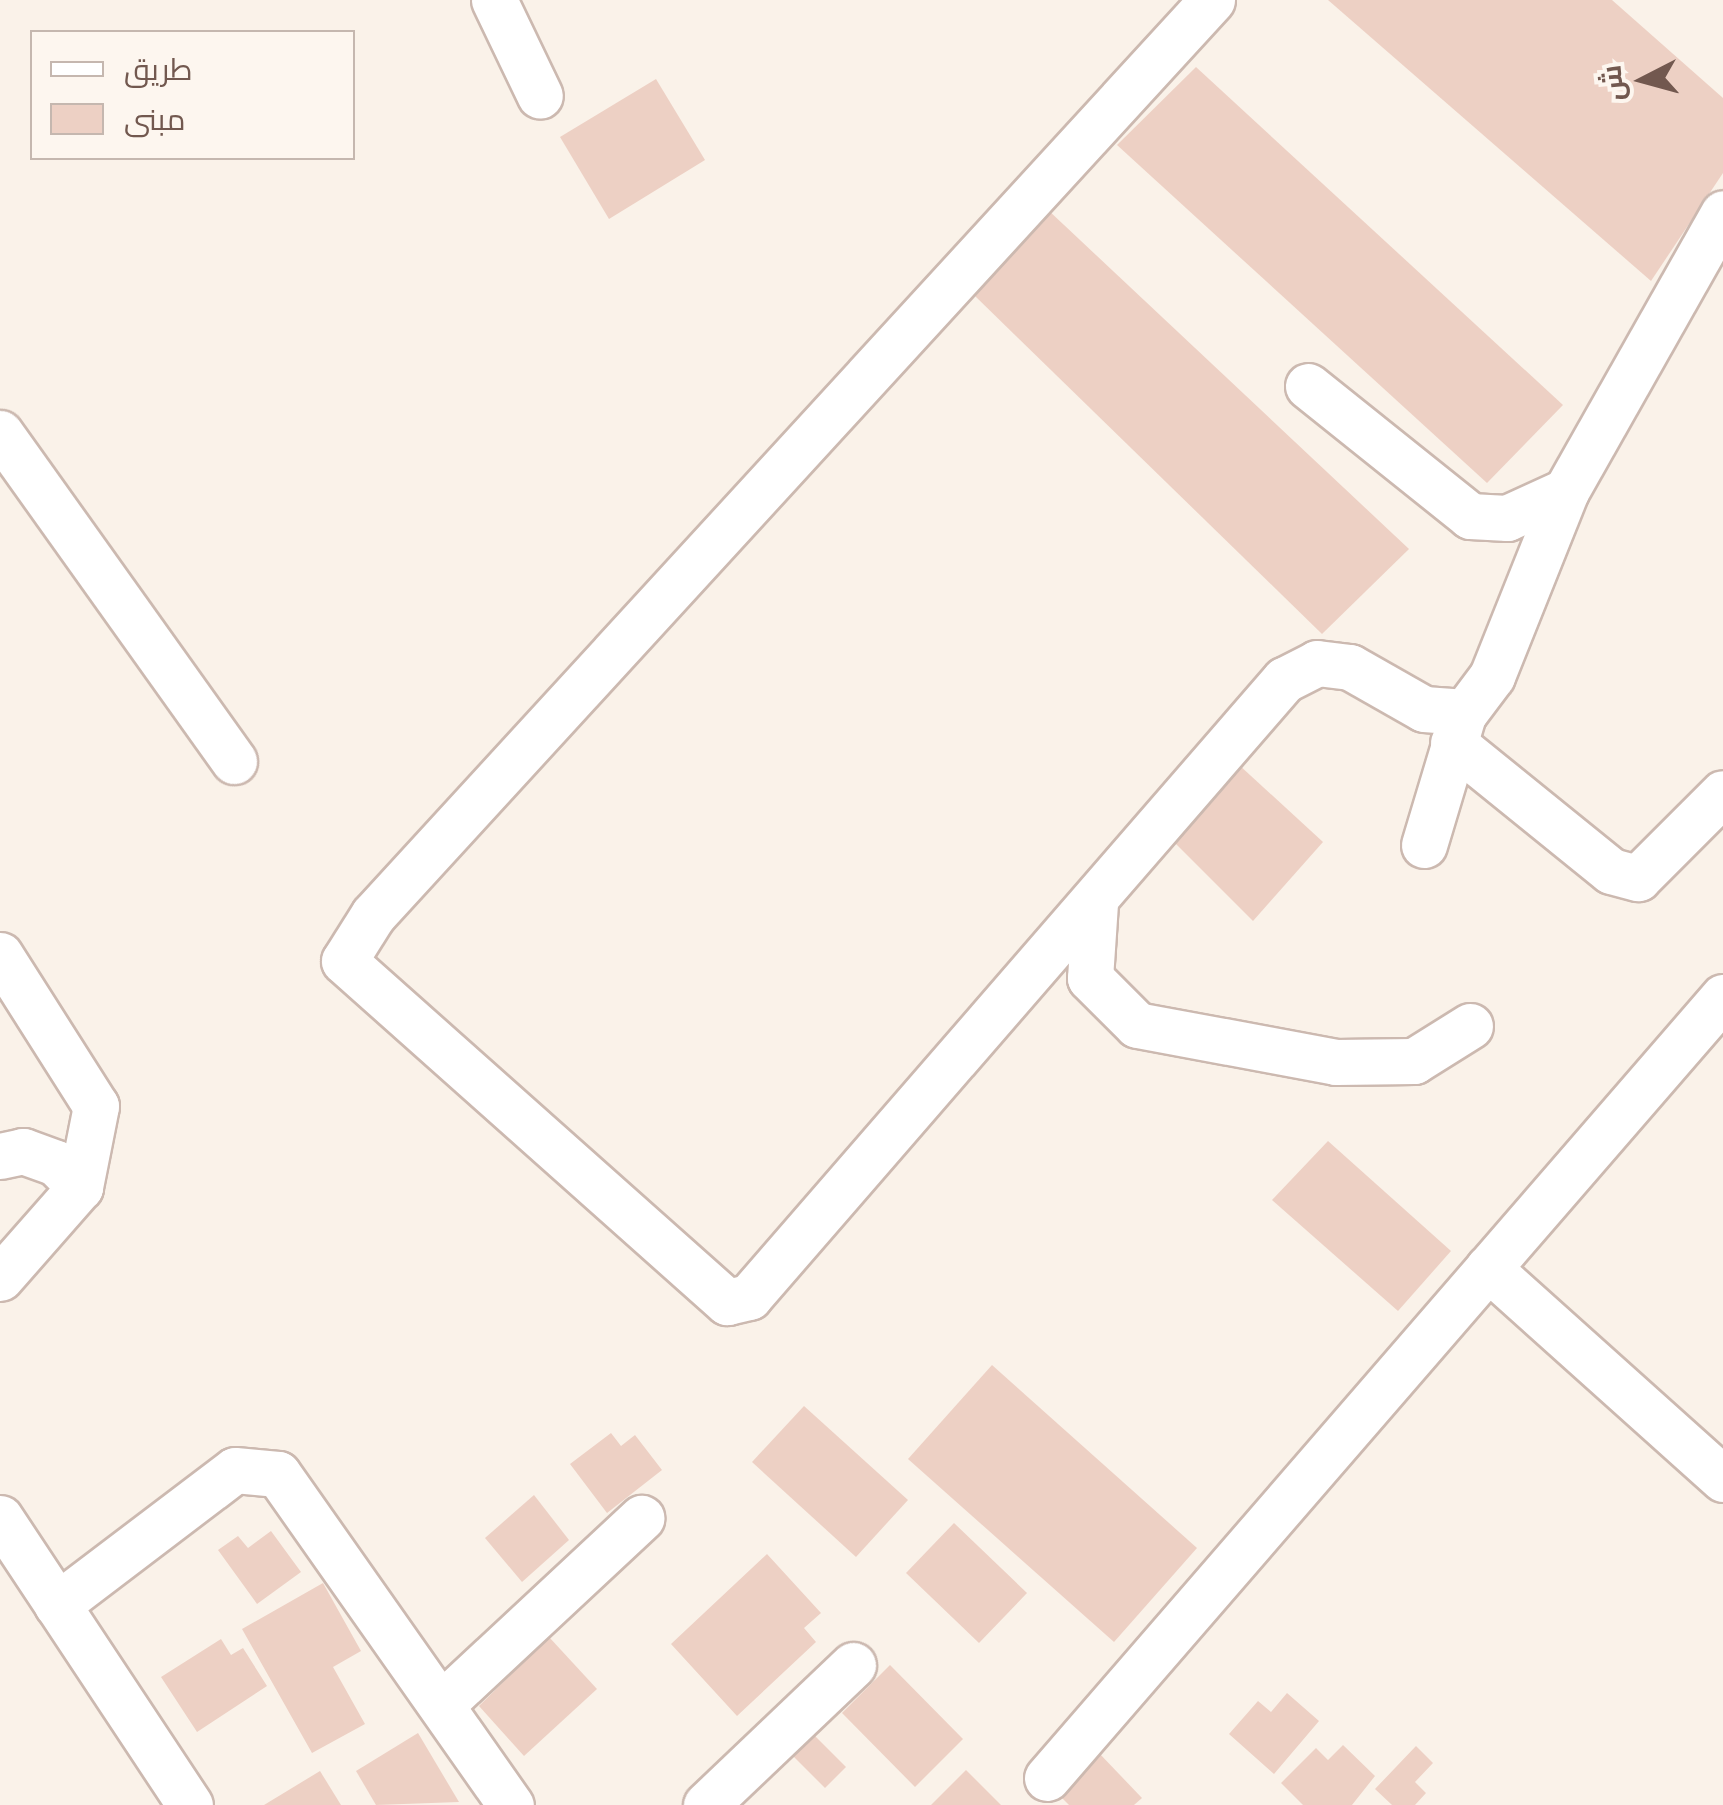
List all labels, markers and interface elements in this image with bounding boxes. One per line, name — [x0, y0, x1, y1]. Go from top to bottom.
legend — [30, 30, 355, 160]
north arrow — [1593, 30, 1693, 130]
text: طريق — [124, 49, 193, 92]
text: ش — [1591, 63, 1635, 103]
text: مبنى — [124, 99, 185, 142]

